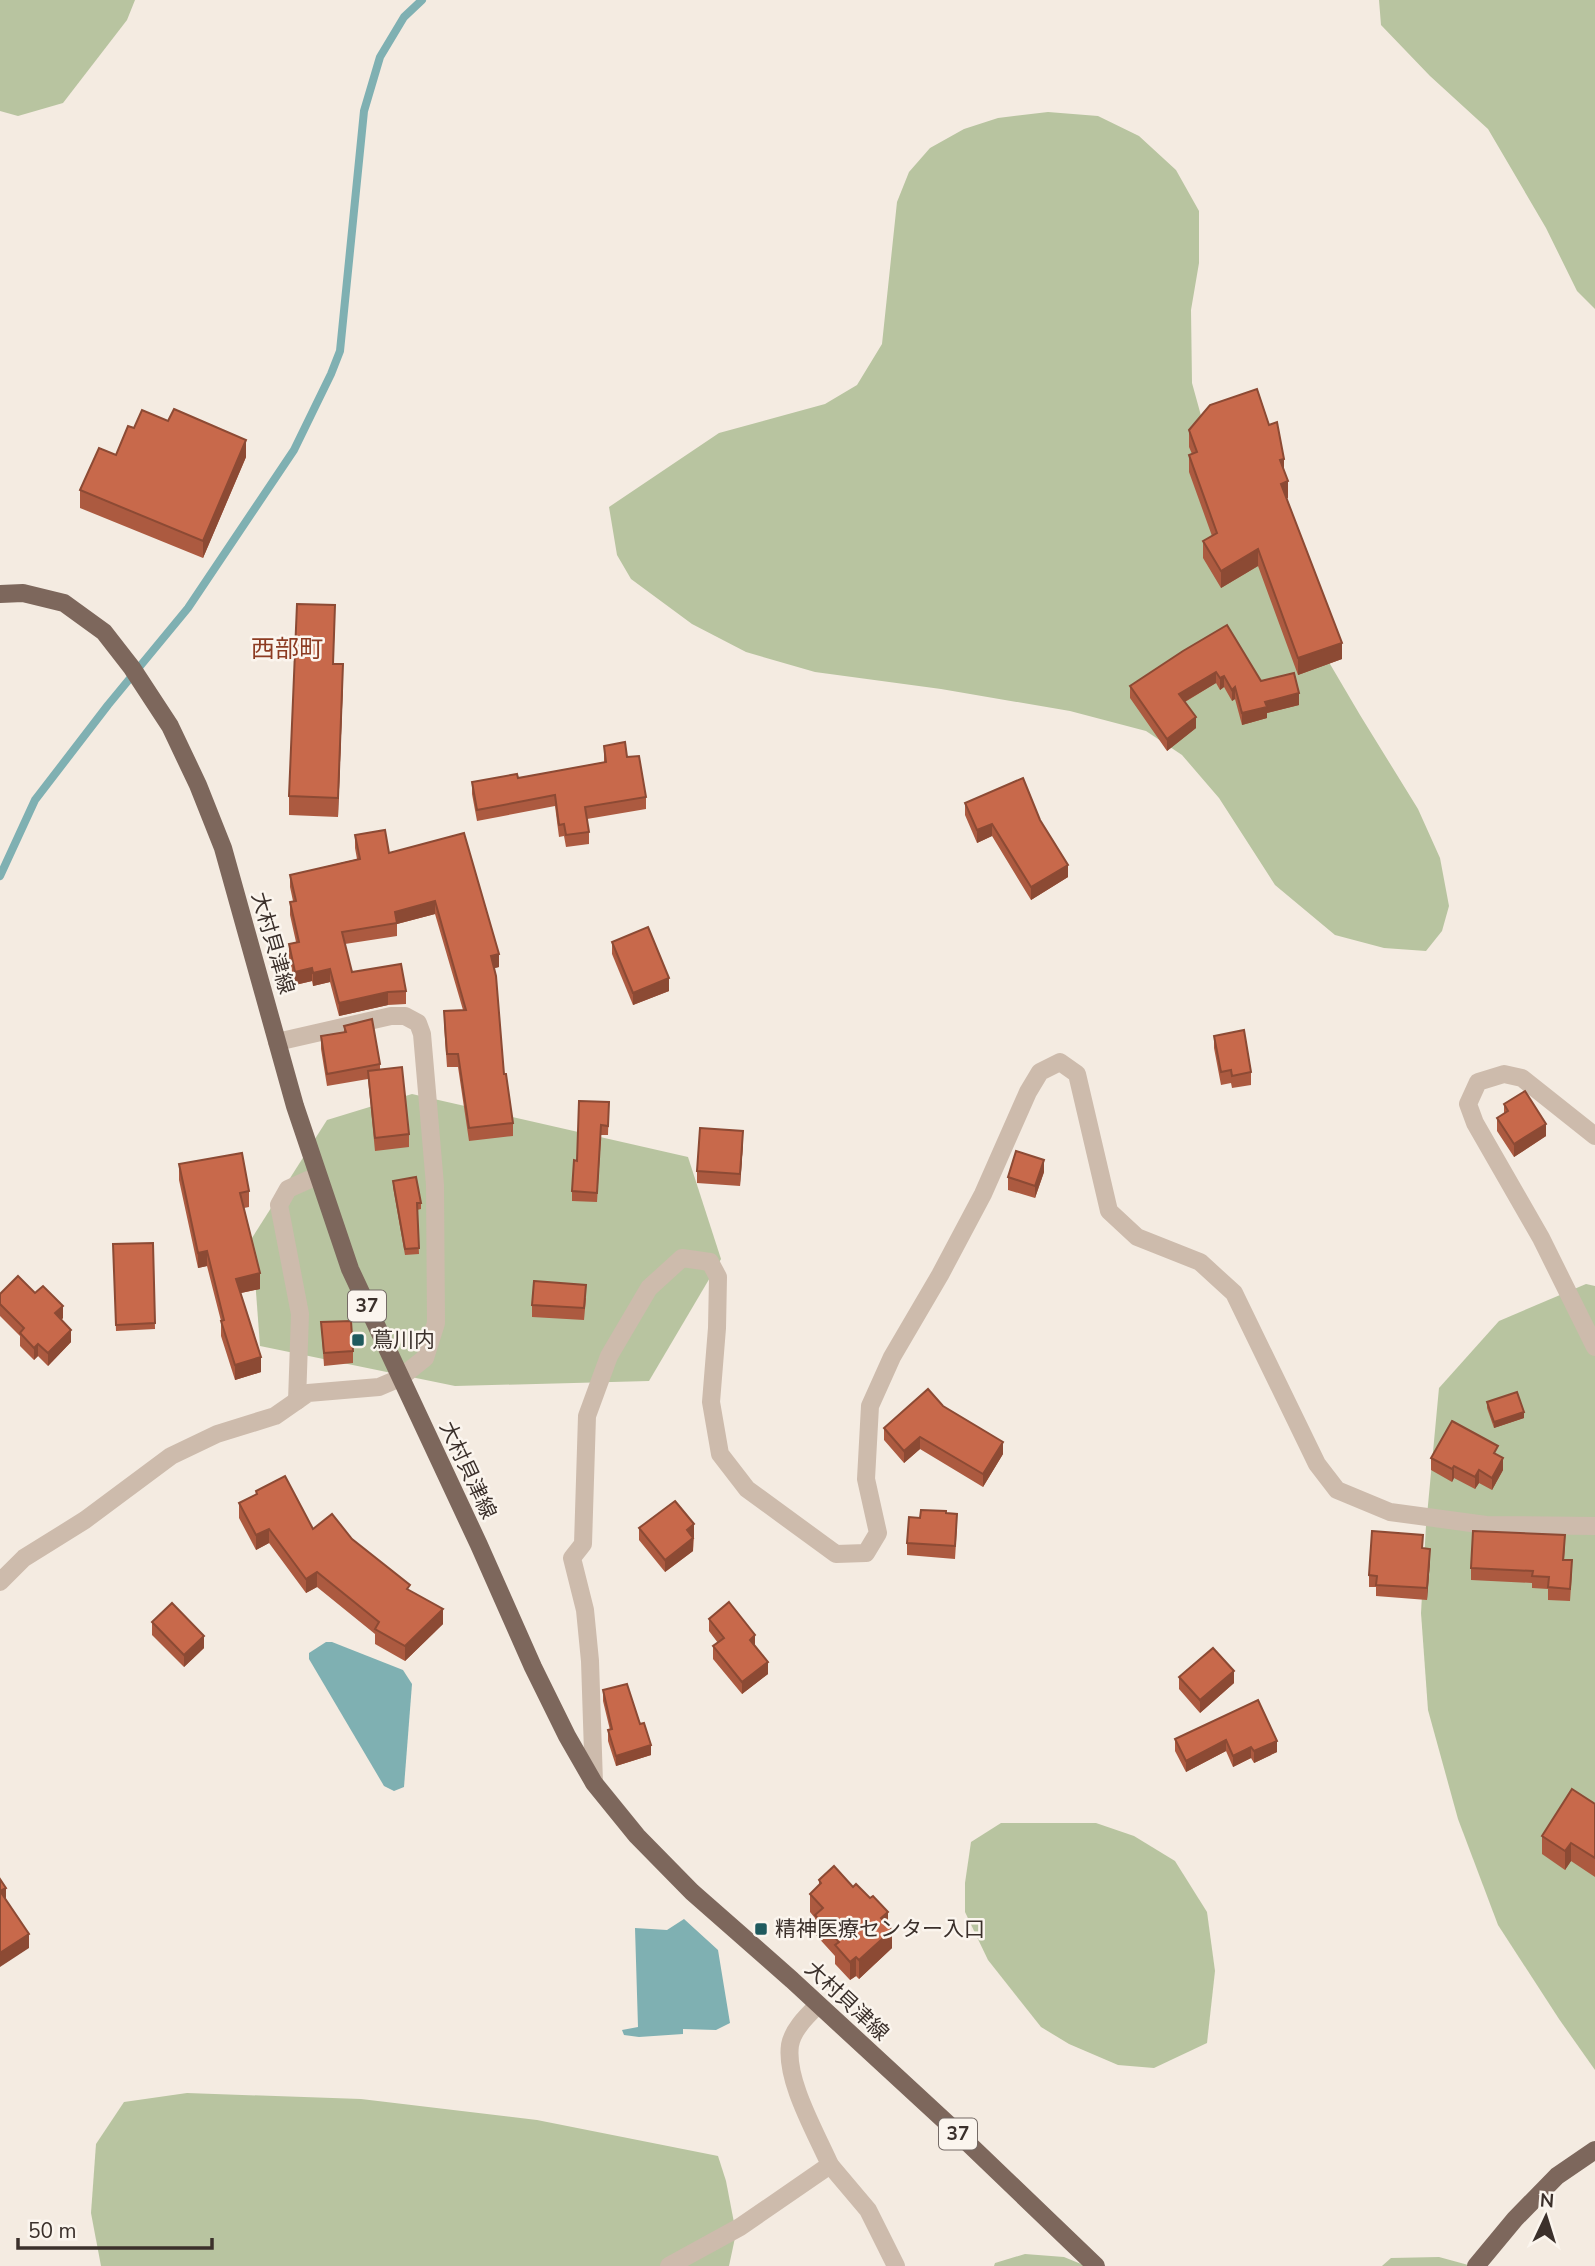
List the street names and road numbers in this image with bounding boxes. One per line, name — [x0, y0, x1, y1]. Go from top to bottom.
street label: 大村貝津線 — [245, 889, 301, 997]
road number: 37 — [348, 1290, 386, 1322]
street label: 大村貝津線 — [433, 1417, 503, 1523]
street label: 大村貝津線 — [799, 1955, 895, 2047]
road number: 37 — [939, 2118, 977, 2150]

